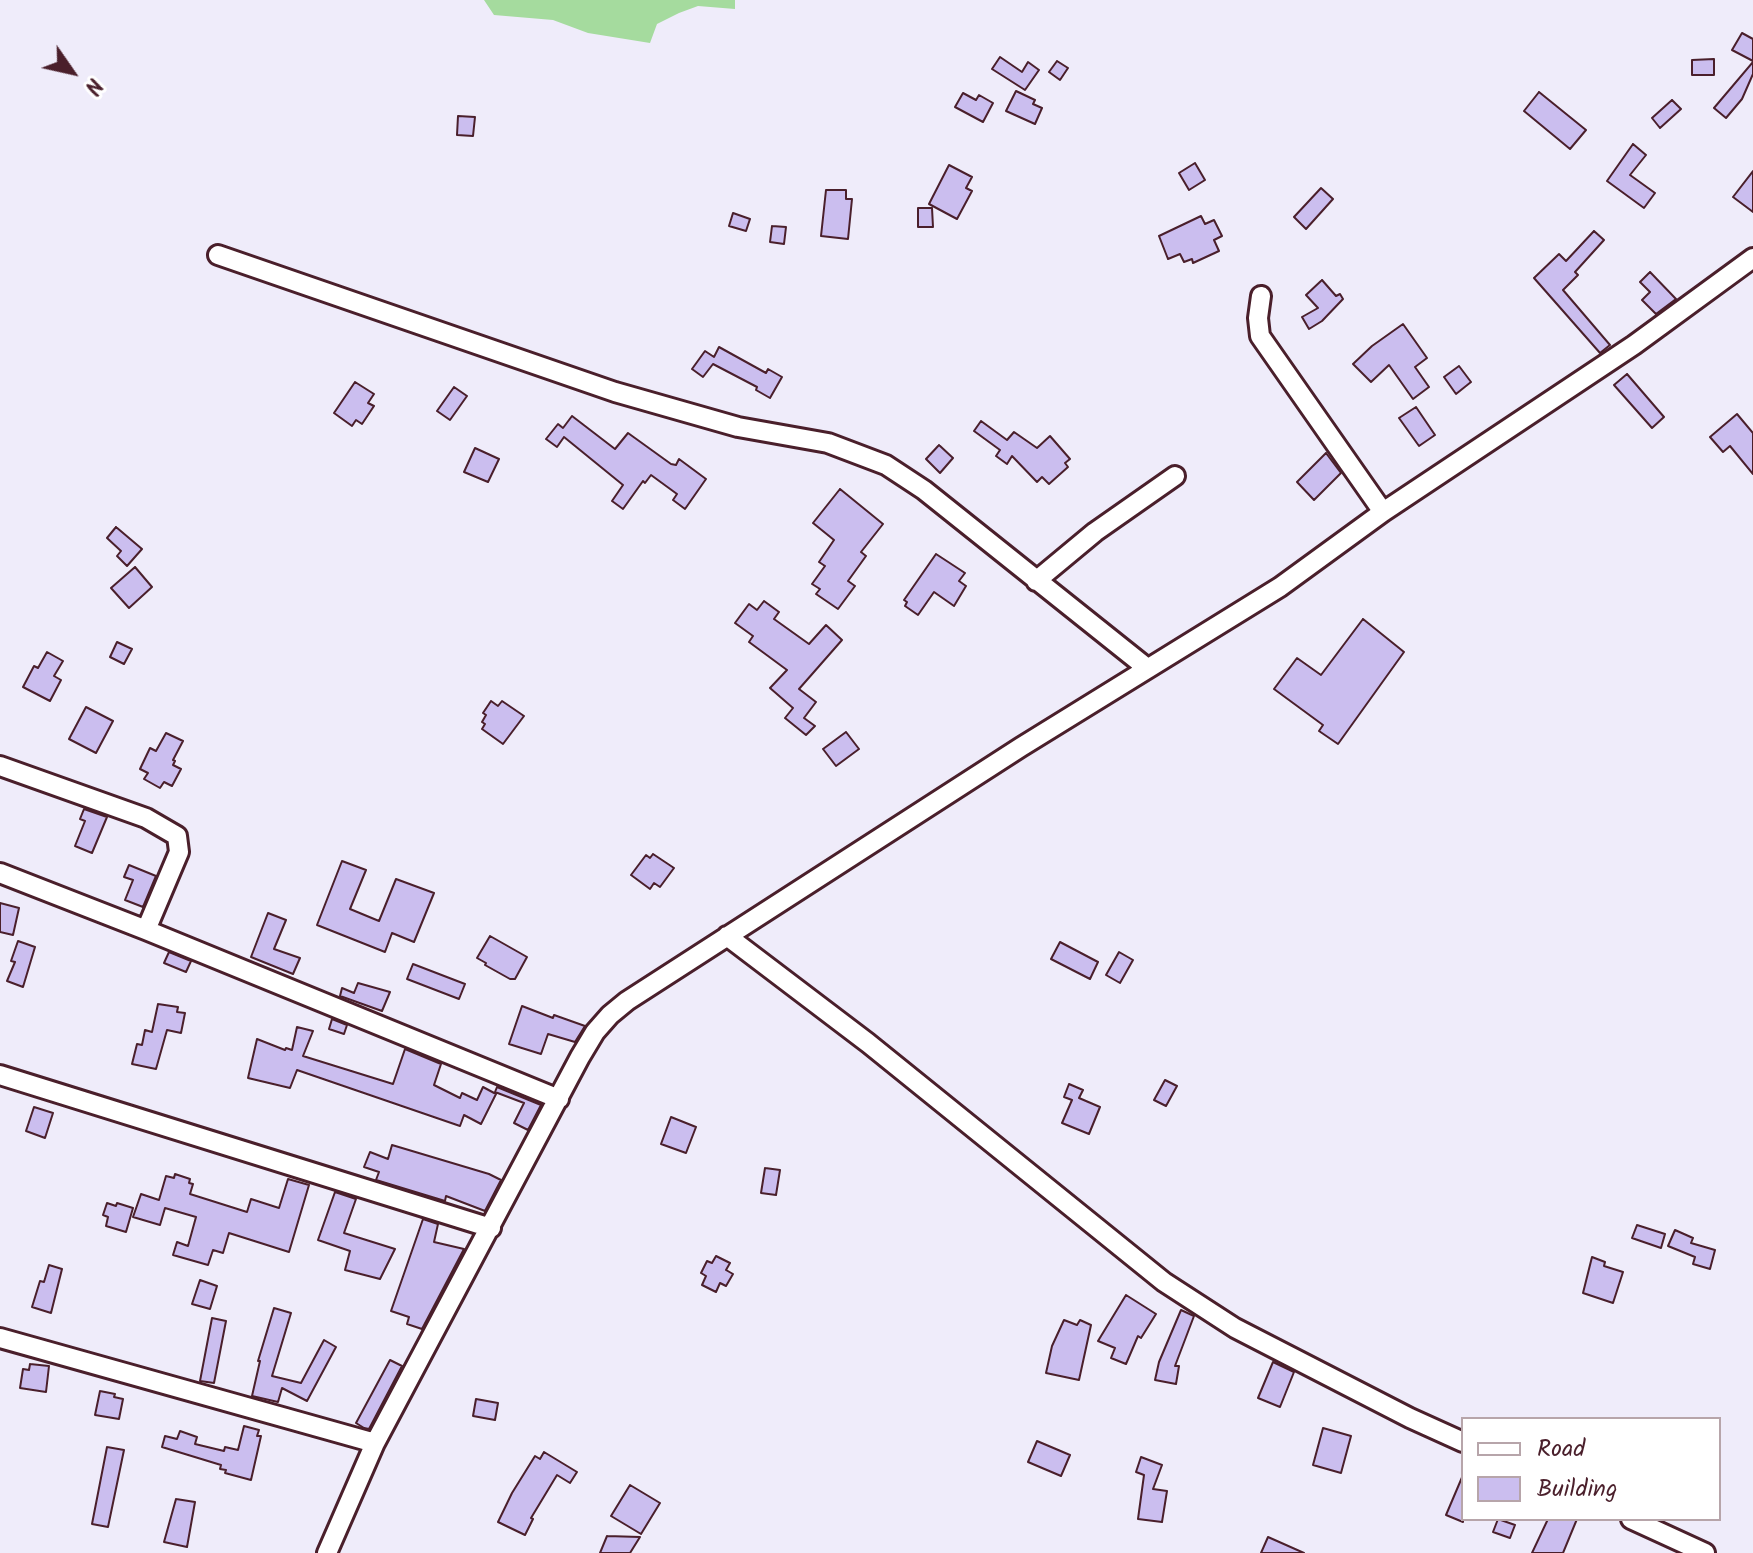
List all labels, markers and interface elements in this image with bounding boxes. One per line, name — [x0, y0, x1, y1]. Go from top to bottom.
north arrow — [32, 32, 112, 112]
text: N — [74, 70, 111, 101]
legend — [1461, 1417, 1721, 1521]
text: Road — [1537, 1430, 1585, 1469]
text: Building — [1537, 1470, 1617, 1509]

